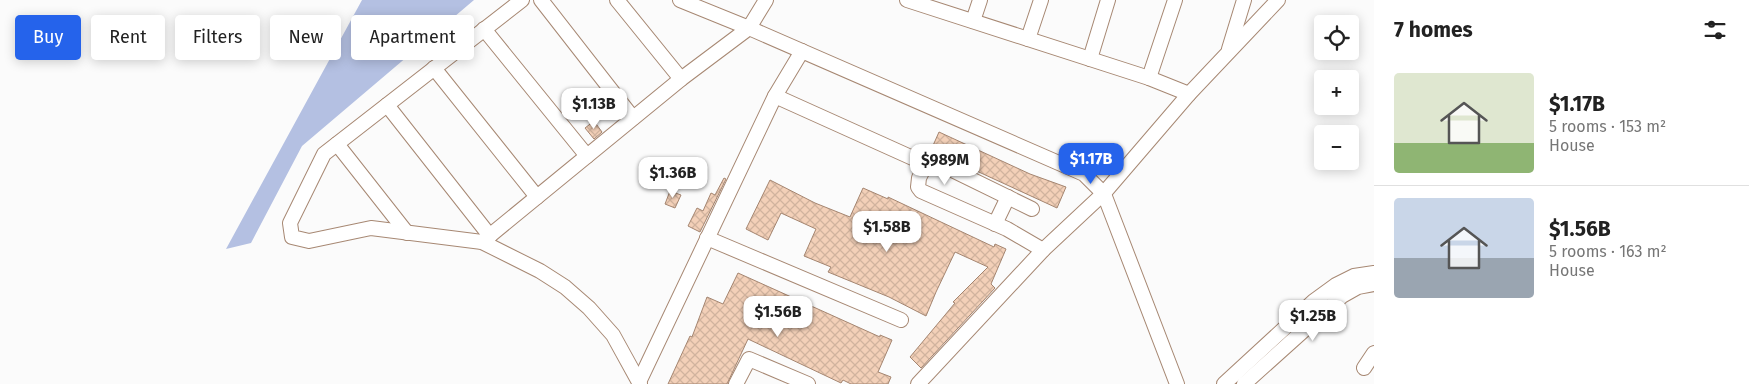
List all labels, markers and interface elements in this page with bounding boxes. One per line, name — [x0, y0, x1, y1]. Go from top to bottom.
chip: Buy — [15, 15, 81, 60]
chip: Rent — [91, 15, 165, 60]
chip: Filters — [175, 15, 260, 60]
chip: New — [270, 15, 341, 60]
chip: Apartment — [351, 15, 474, 60]
map controls — [1314, 15, 1359, 170]
button: locate — [1314, 15, 1359, 60]
icon: filters — [1701, 16, 1729, 44]
text: 7 homes — [1394, 17, 1473, 43]
button: + — [1314, 70, 1359, 115]
pin: $1.13B — [553, 88, 635, 130]
text: $1.17B — [1549, 91, 1605, 117]
icon: home — [1434, 93, 1494, 153]
text: $1.13B — [572, 94, 616, 113]
text: 5 rooms · 153 m² — [1549, 117, 1666, 136]
button: − — [1314, 125, 1359, 170]
text: House — [1549, 136, 1595, 155]
pin: $1.17B — [1050, 142, 1132, 185]
pin: $989M — [910, 144, 980, 186]
text: $1.17B — [1070, 149, 1112, 168]
text: $989M — [921, 150, 969, 169]
pin: $1.36B — [632, 156, 714, 199]
text: $1.36B — [650, 163, 696, 182]
pin: $1.58B — [846, 210, 928, 253]
text: $1.56B — [1549, 216, 1611, 242]
text: $1.58B — [863, 217, 911, 236]
icon: home — [1434, 218, 1494, 278]
text: 5 rooms · 163 m² — [1549, 242, 1667, 261]
text: House — [1549, 261, 1595, 280]
pin: $1.56B — [737, 296, 819, 338]
pin: $1.25B — [1272, 300, 1354, 342]
text: $1.56B — [754, 302, 802, 321]
text: $1.25B — [1290, 306, 1336, 325]

